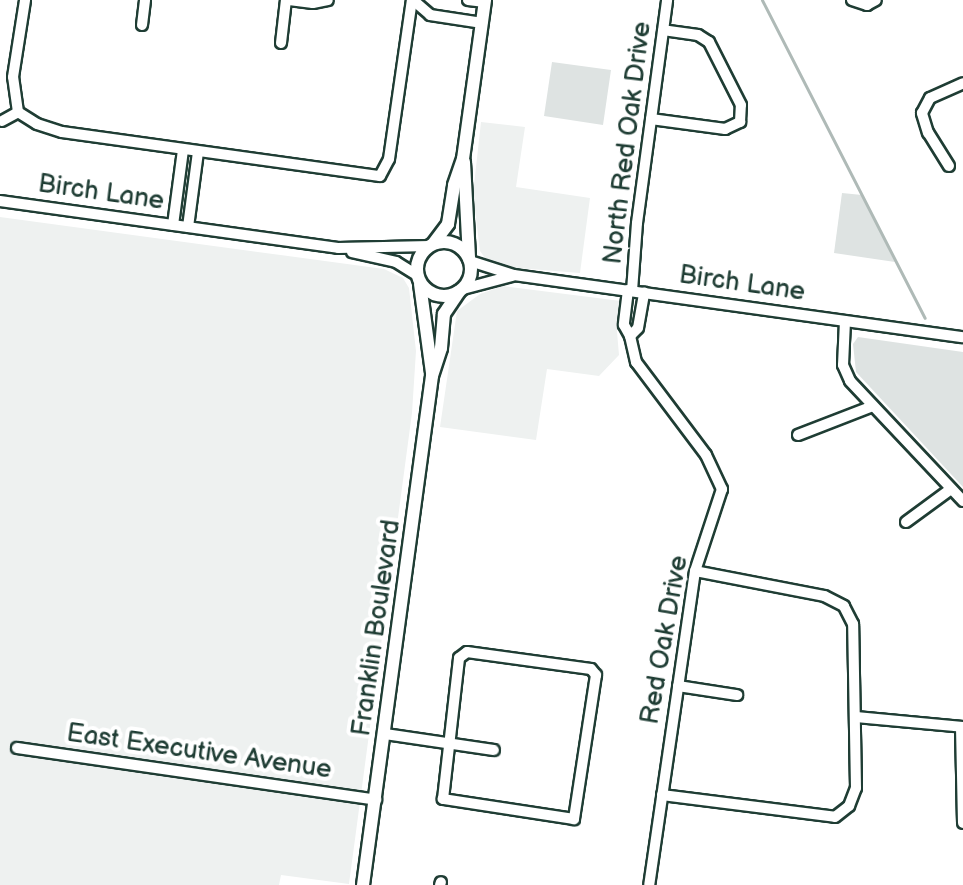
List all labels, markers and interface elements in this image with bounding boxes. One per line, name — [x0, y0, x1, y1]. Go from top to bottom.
street label: North Red Oak Drive — [598, 20, 658, 266]
street label: Birch Lane — [36, 169, 166, 217]
street label: Birch Lane — [677, 260, 807, 308]
street label: Franklin Boulevard — [346, 518, 408, 738]
street label: Red Oak Drive — [635, 553, 695, 727]
street label: East Executive Avenue — [65, 718, 333, 786]

